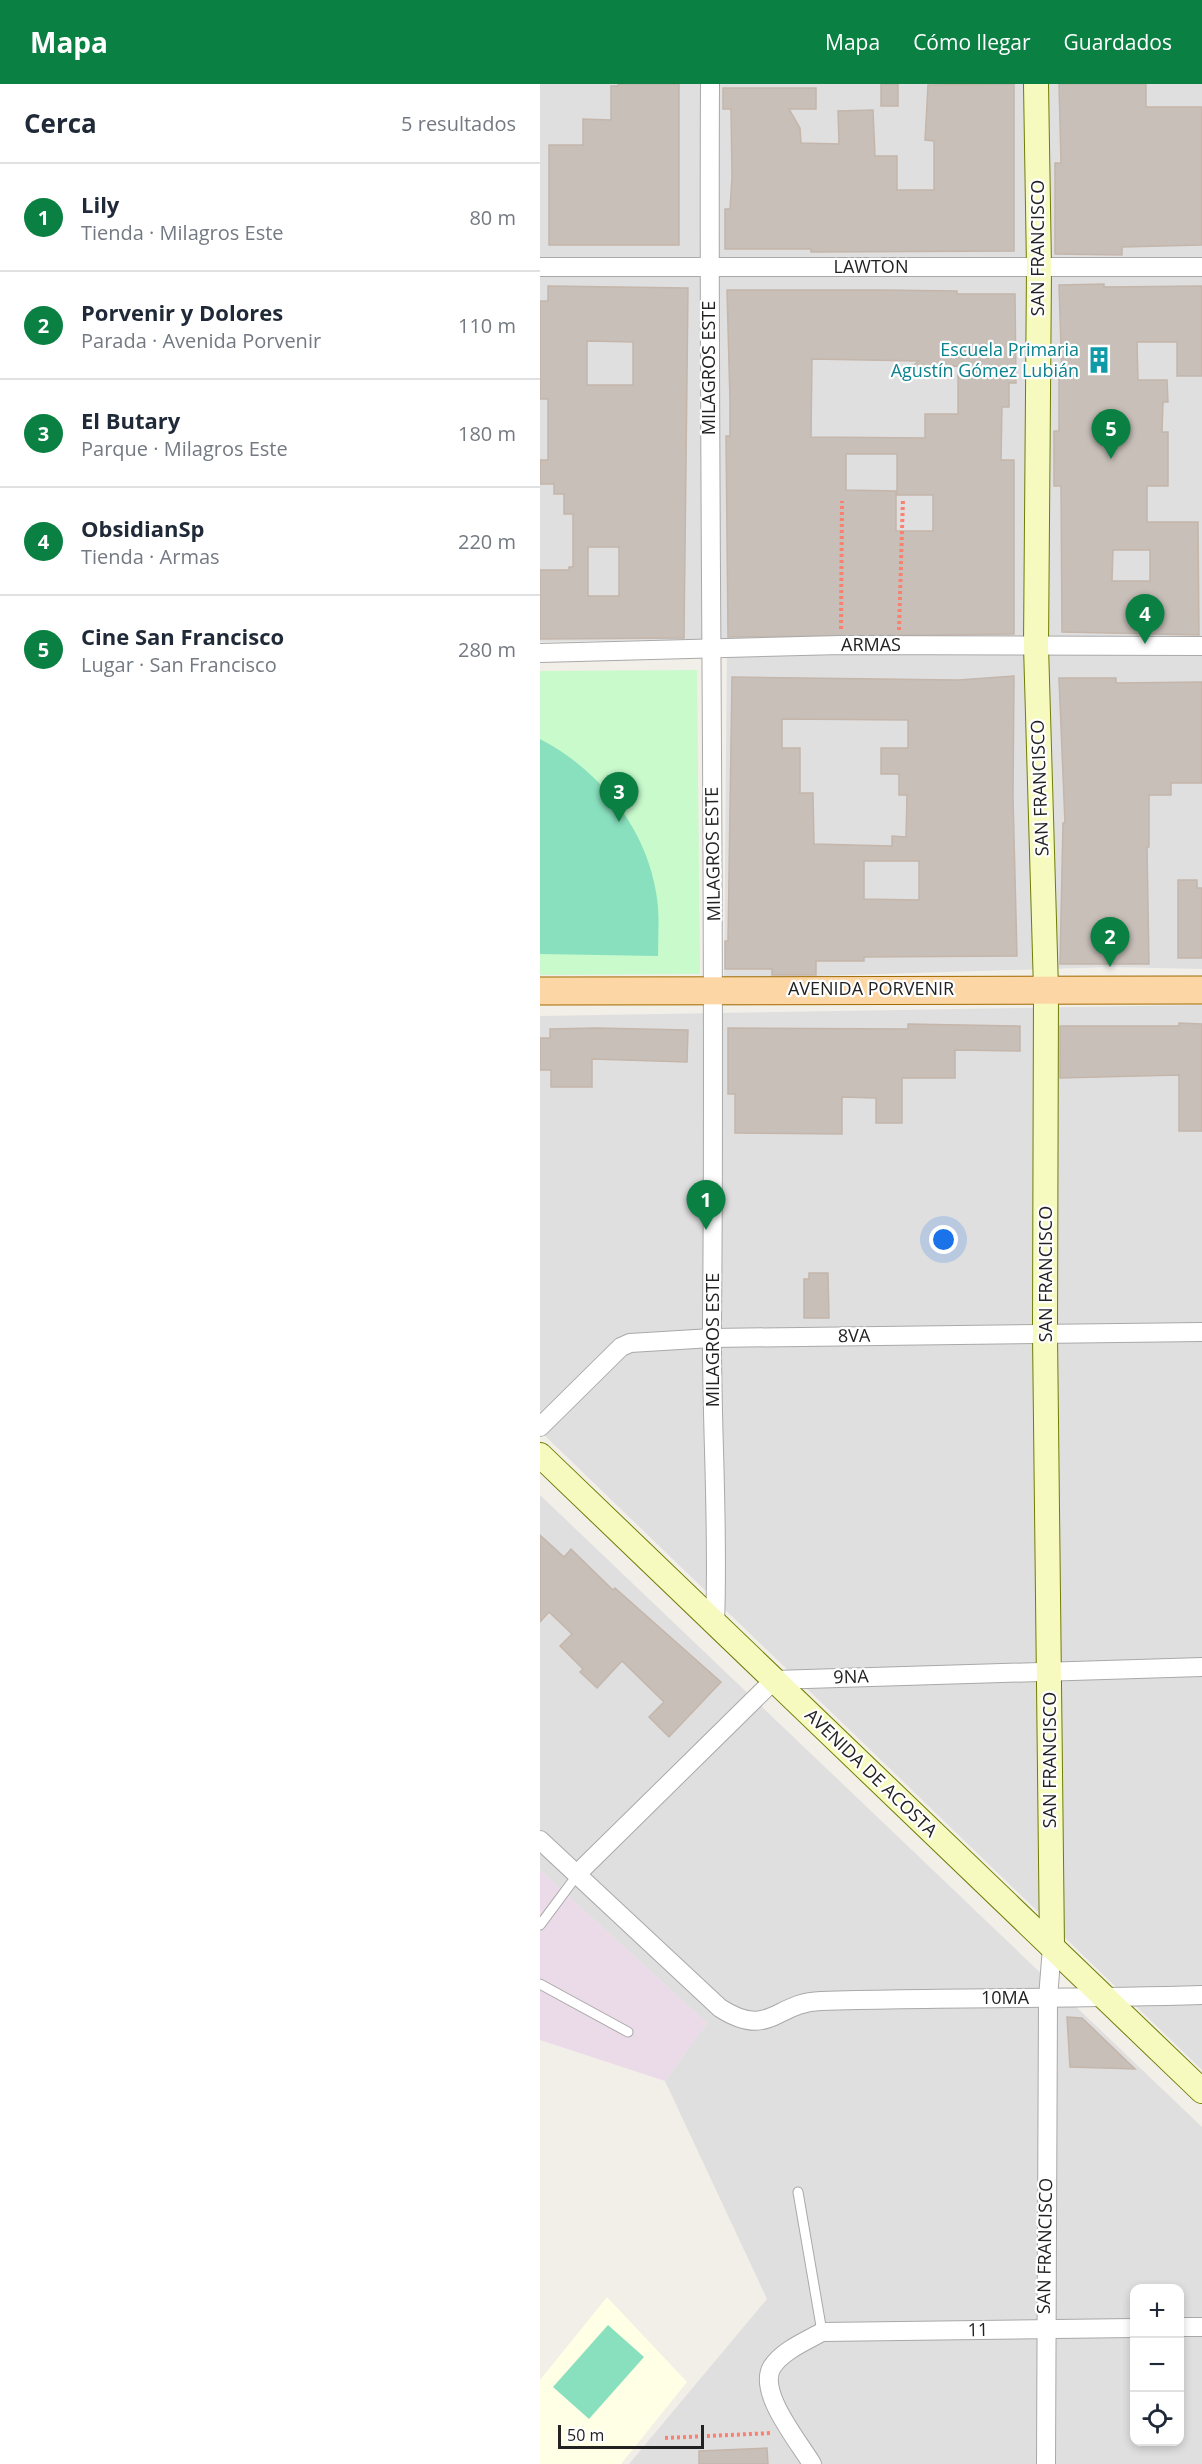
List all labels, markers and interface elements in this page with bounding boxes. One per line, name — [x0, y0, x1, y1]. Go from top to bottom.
text: Mapa — [30, 23, 108, 61]
text: Mapa — [825, 28, 880, 56]
text: Cómo llegar — [913, 28, 1031, 56]
text: Guardados — [1064, 28, 1172, 56]
text: Cerca — [24, 105, 97, 141]
text: 5 resultados — [401, 110, 516, 137]
street label: SAN FRANCISCO — [1025, 180, 1049, 316]
text: Lily — [81, 189, 119, 219]
text: 1 — [38, 204, 49, 231]
text: 80 m — [469, 204, 516, 231]
text: Tienda · Milagros Este — [81, 219, 284, 246]
street label: LAWTON — [834, 254, 908, 278]
text: Porvenir y Dolores — [81, 297, 283, 327]
street label: MILAGROS ESTE — [696, 301, 720, 435]
text: 2 — [38, 312, 49, 339]
text: 110 m — [458, 312, 516, 339]
text: Parada · Avenida Porvenir — [81, 327, 321, 354]
place label: Escuela Primaria Agustín Gómez Lubián — [891, 337, 1079, 382]
building icon: Escuela Primaria Agustín Gómez Lubián — [1084, 345, 1114, 375]
text: El Butary — [81, 405, 180, 435]
pin: 5 — [1092, 410, 1130, 459]
text: 3 — [38, 420, 49, 447]
text: 180 m — [458, 420, 516, 447]
text: Parque · Milagros Este — [81, 435, 288, 462]
text: ObsidianSp — [81, 513, 205, 543]
text: 4 — [38, 528, 49, 555]
text: 220 m — [458, 528, 516, 555]
text: Tienda · Armas — [81, 543, 220, 570]
pin: 4 — [1126, 594, 1164, 644]
text: Cine San Francisco — [81, 621, 284, 651]
street label: ARMAS — [841, 632, 901, 656]
text: 5 — [38, 636, 49, 663]
text: 280 m — [458, 636, 516, 663]
text: Lugar · San Francisco — [81, 651, 277, 678]
street label: SAN FRANCISCO — [1025, 719, 1053, 857]
pin: 3 — [600, 772, 638, 822]
street label: MILAGROS ESTE — [699, 787, 725, 921]
pin: 2 — [1090, 918, 1130, 967]
street label: AVENIDA PORVENIR — [788, 976, 954, 1000]
pin: 1 — [686, 1180, 726, 1230]
street label: SAN FRANCISCO — [1033, 1206, 1057, 1342]
your location — [929, 1225, 958, 1254]
street label: MILAGROS ESTE — [700, 1273, 724, 1407]
street label: 8VA — [838, 1323, 871, 1347]
street label: 9NA — [833, 1663, 870, 1689]
street label: SAN FRANCISCO — [1037, 1692, 1061, 1828]
street label: AVENIDA DE ACOSTA — [800, 1703, 944, 1842]
street label: 10MA — [981, 1985, 1030, 2009]
street label: SAN FRANCISCO — [1031, 2178, 1057, 2314]
map controls — [1130, 2284, 1184, 2446]
button: + — [1130, 2284, 1184, 2338]
street label: 11 — [967, 2317, 988, 2341]
button: − — [1130, 2338, 1184, 2392]
button: locate — [1130, 2392, 1184, 2446]
scale bar — [558, 2422, 704, 2450]
text: 50 m — [567, 2424, 604, 2446]

